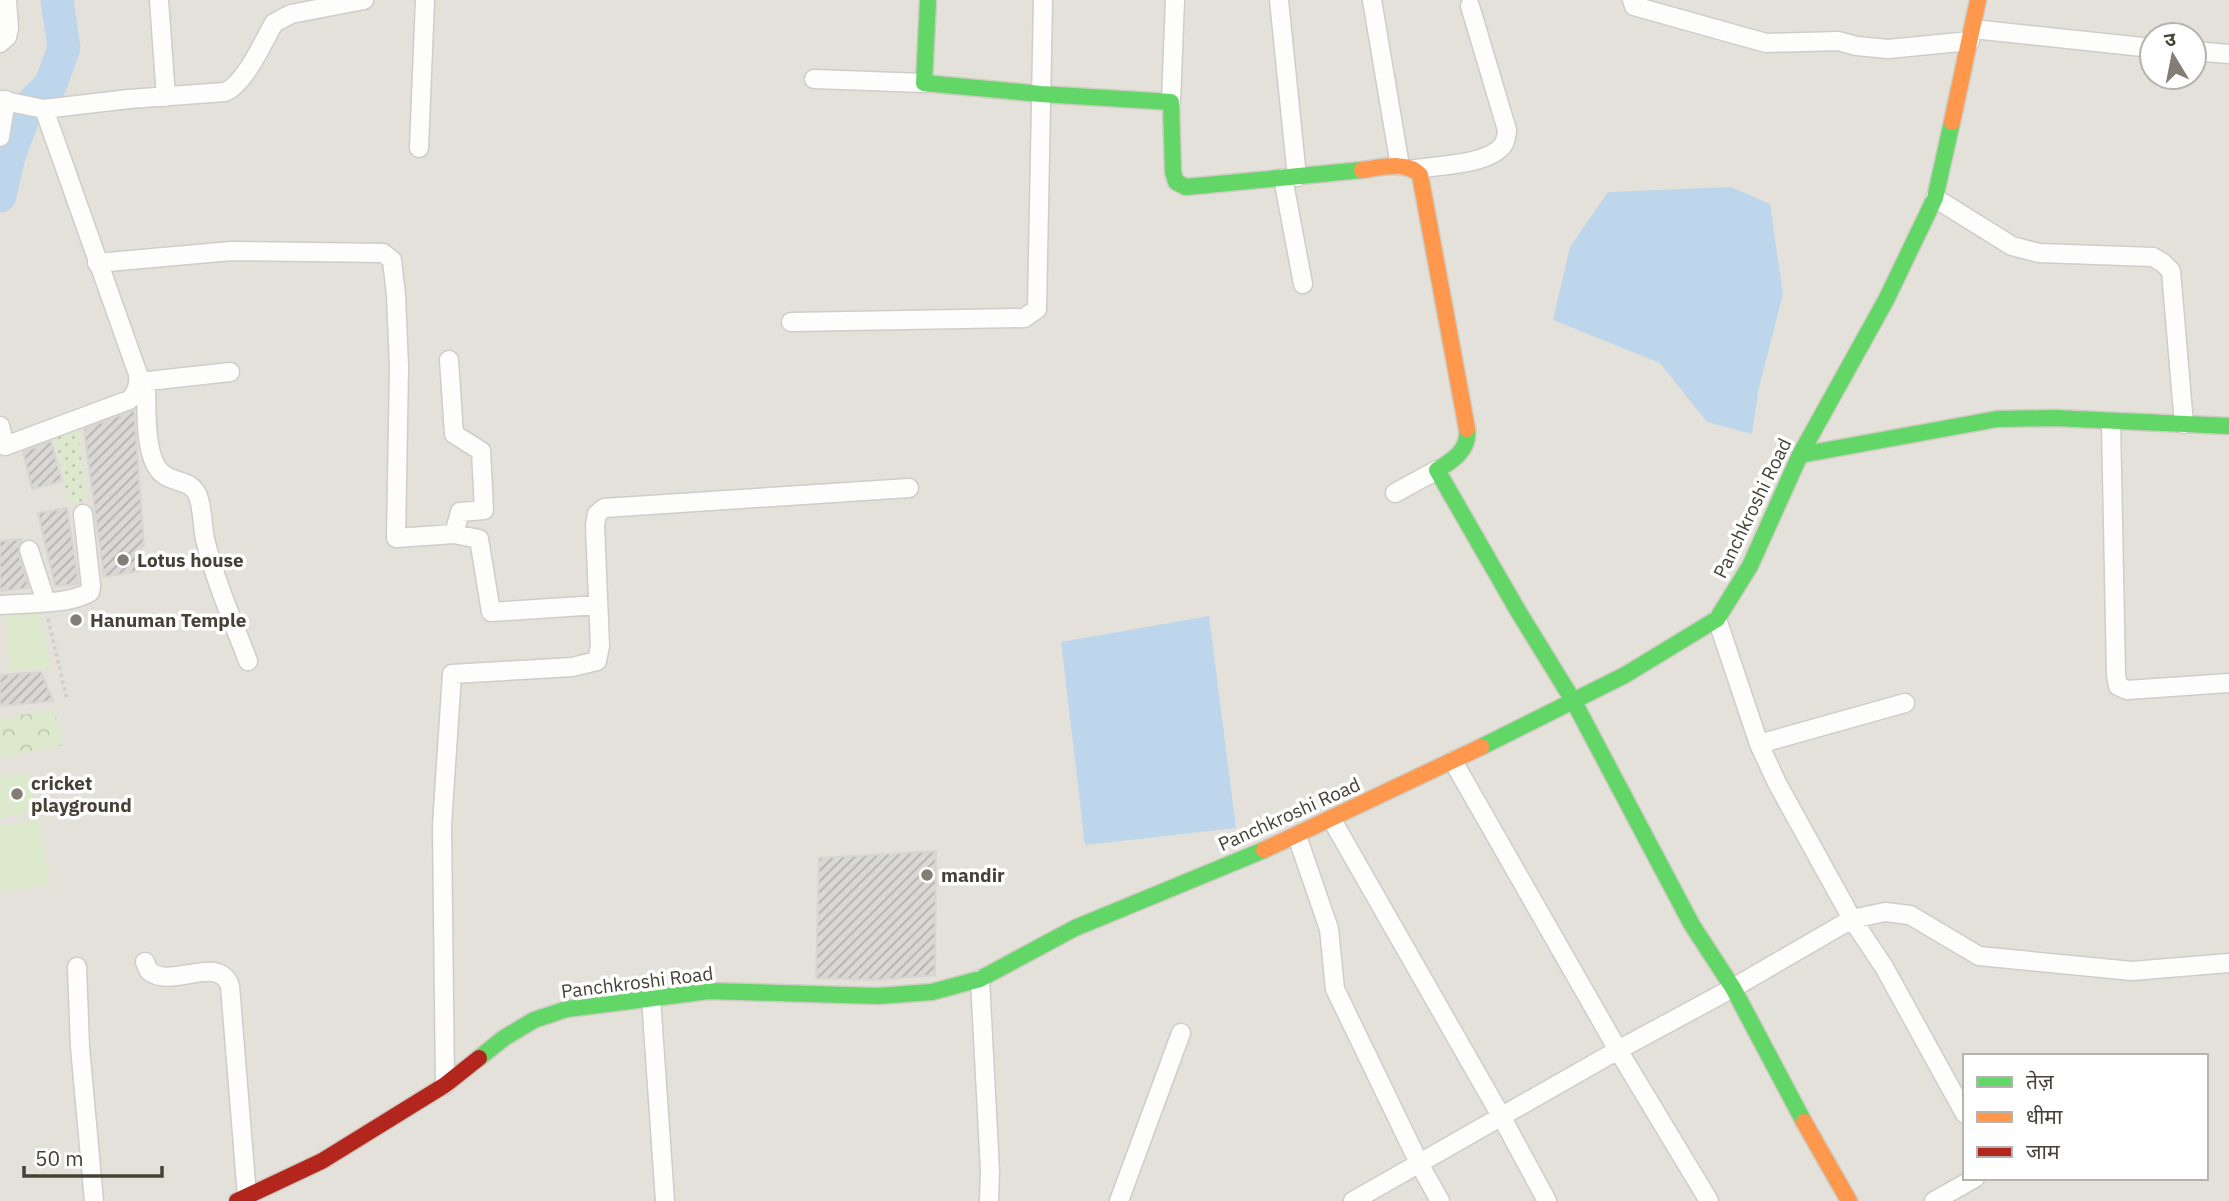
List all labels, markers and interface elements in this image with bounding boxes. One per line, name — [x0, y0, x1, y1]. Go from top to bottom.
north arrow — [2138, 21, 2208, 91]
text: उ — [2162, 26, 2178, 52]
street label: Panchkroshi Road — [1708, 434, 1796, 582]
place label: Lotus house — [137, 548, 244, 572]
marker: Lotus house — [115, 552, 131, 568]
place label: Hanuman Temple — [90, 608, 246, 632]
marker: Hanuman Temple — [68, 612, 84, 628]
place label: cricket playground — [31, 771, 132, 817]
street label: Panchkroshi Road — [1214, 772, 1364, 856]
marker: cricket playground — [9, 786, 25, 802]
place label: mandir — [941, 863, 1005, 887]
marker: mandir — [919, 867, 935, 883]
street label: Panchkroshi Road — [560, 961, 714, 1003]
legend — [1963, 1054, 2208, 1180]
text: तेज़ — [2026, 1067, 2054, 1095]
text: धीमा — [2026, 1102, 2063, 1130]
scale bar — [24, 1134, 163, 1178]
text: जाम — [2026, 1137, 2060, 1165]
text: 50 m — [35, 1144, 84, 1172]

